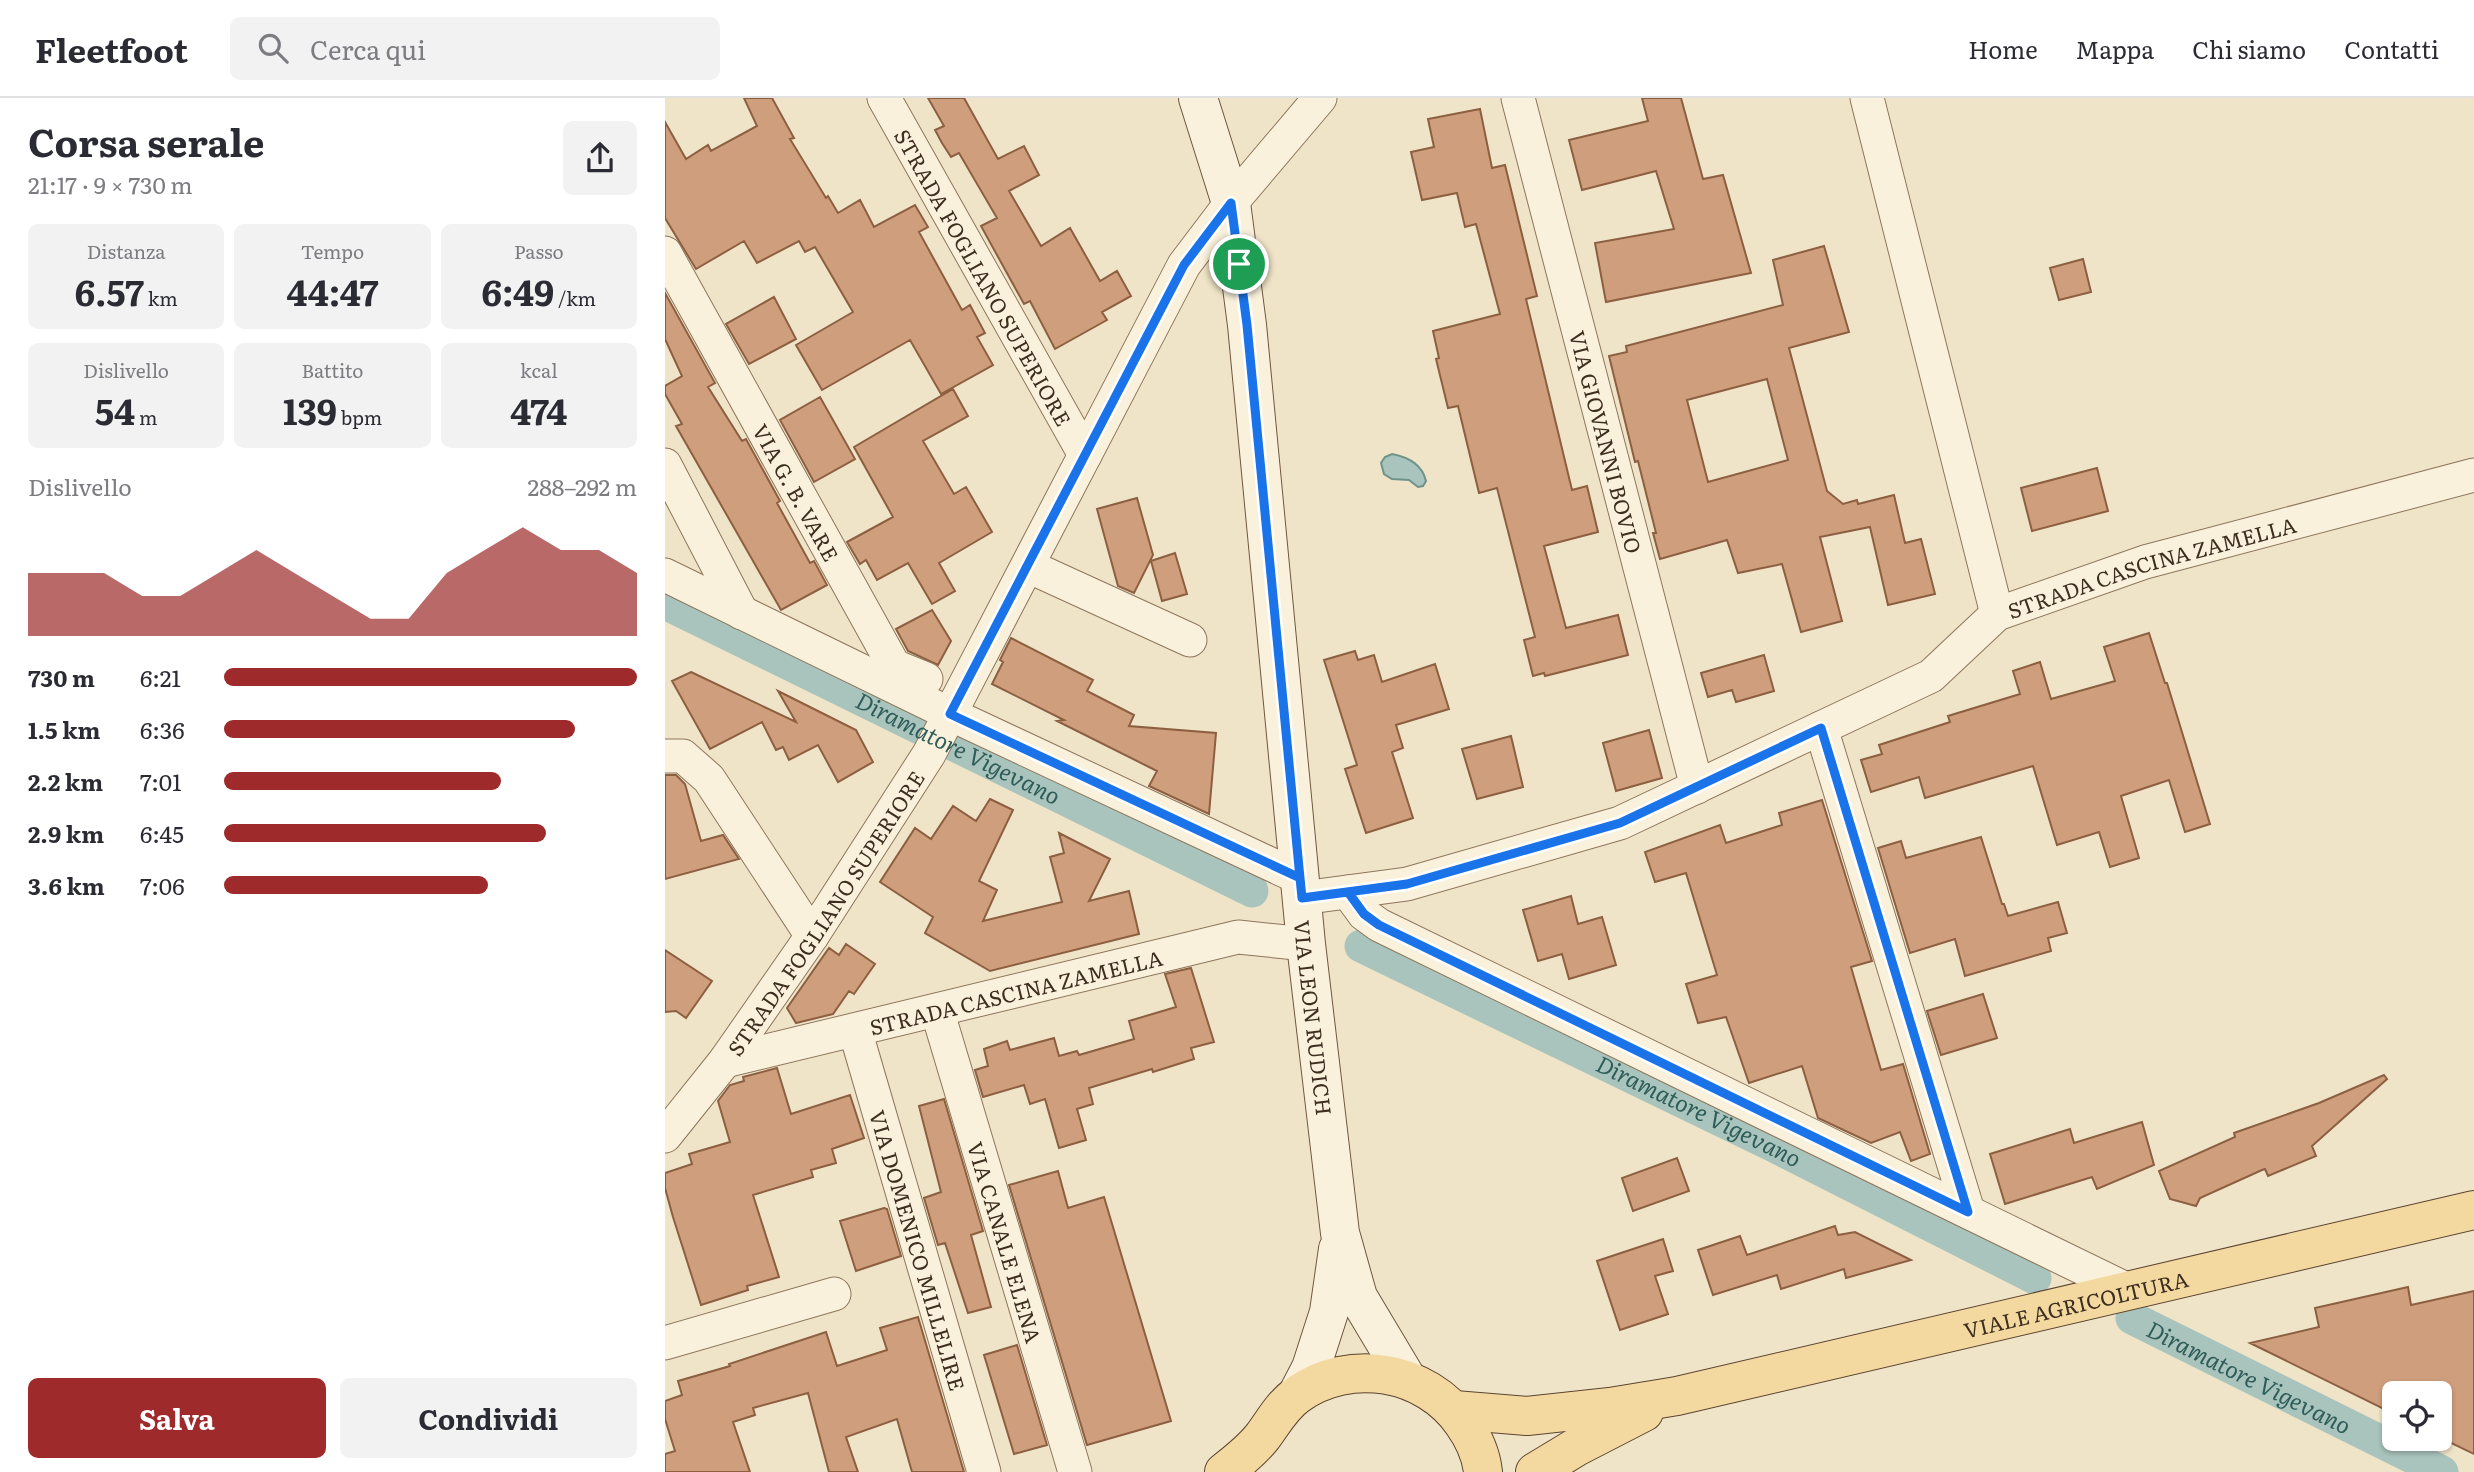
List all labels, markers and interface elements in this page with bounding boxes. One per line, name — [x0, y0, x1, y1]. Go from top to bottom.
search box — [230, 17, 720, 80]
text: Fleetfoot — [35, 24, 188, 73]
icon: search — [254, 29, 292, 67]
text: Cerca qui — [310, 29, 426, 68]
text: Home — [1968, 31, 2038, 66]
text: Mappa — [2076, 31, 2154, 66]
text: Chi siamo — [2192, 31, 2306, 66]
text: Contatti — [2344, 31, 2439, 66]
text: Corsa serale — [28, 112, 265, 169]
button: share — [563, 121, 637, 195]
street label: STRADA FOGLIANO SUPERIORE — [889, 122, 1081, 431]
text: 21:17 · 9 × 730 m — [28, 167, 193, 201]
pin — [1209, 234, 1269, 294]
text: Distanza — [87, 237, 166, 265]
text: Tempo — [301, 237, 364, 265]
text: Passo — [514, 237, 564, 265]
icon: arrive — [1220, 245, 1258, 283]
text: 6.57 — [75, 265, 144, 317]
text: 44:47 — [287, 265, 378, 317]
text: 6:49 — [482, 265, 554, 317]
text: km — [144, 284, 178, 312]
text: /km — [554, 284, 596, 312]
street label: VIA GIOVANNI BOVIO — [1563, 327, 1651, 556]
text: Dislivello — [83, 356, 169, 384]
text: Battito — [301, 356, 364, 384]
text: kcal — [520, 356, 558, 384]
text: 54 — [95, 384, 135, 436]
text: 139 — [283, 384, 337, 436]
text: 474 — [510, 384, 567, 436]
text: m — [135, 403, 157, 431]
text: bpm — [337, 403, 382, 431]
street label: VIA G. B. VARE — [747, 417, 848, 566]
text: Dislivello — [28, 469, 132, 503]
text: 288–292 m — [527, 469, 637, 503]
street label: STRADA CASCINA ZAMELLA — [2003, 507, 2300, 625]
text: 730 m — [28, 660, 95, 694]
text: 6:21 — [140, 660, 181, 694]
water label: Diramatore Vigevano — [850, 682, 1067, 812]
text: 1.5 km — [28, 712, 101, 746]
text: 6:36 — [140, 712, 185, 746]
text: 2.2 km — [28, 764, 103, 798]
text: 7:01 — [140, 764, 182, 798]
street label: STRADA FOGLIANO SUPERIORE — [718, 764, 930, 1061]
text: 2.9 km — [28, 816, 104, 850]
text: 6:45 — [140, 816, 184, 850]
text: 3.6 km — [28, 868, 105, 902]
text: 7:06 — [140, 868, 185, 902]
street label: VIA LEON RUDICH — [1288, 919, 1342, 1117]
street label: STRADA CASCINA ZAMELLA — [866, 940, 1166, 1041]
water label: Diramatore Vigevano — [1591, 1046, 1808, 1174]
street label: VIA DOMENICO MILLELIRE — [863, 1106, 975, 1394]
street label: VIA CANALE ELENA — [962, 1138, 1051, 1347]
street label: VIALE AGRICOLTURA — [1960, 1262, 2192, 1344]
water label: Diramatore Vigevano — [2141, 1311, 2357, 1441]
button: Salva — [28, 1378, 326, 1458]
button: Condividi — [340, 1378, 637, 1458]
map controls — [2382, 1381, 2452, 1451]
button: locate — [2382, 1381, 2452, 1451]

